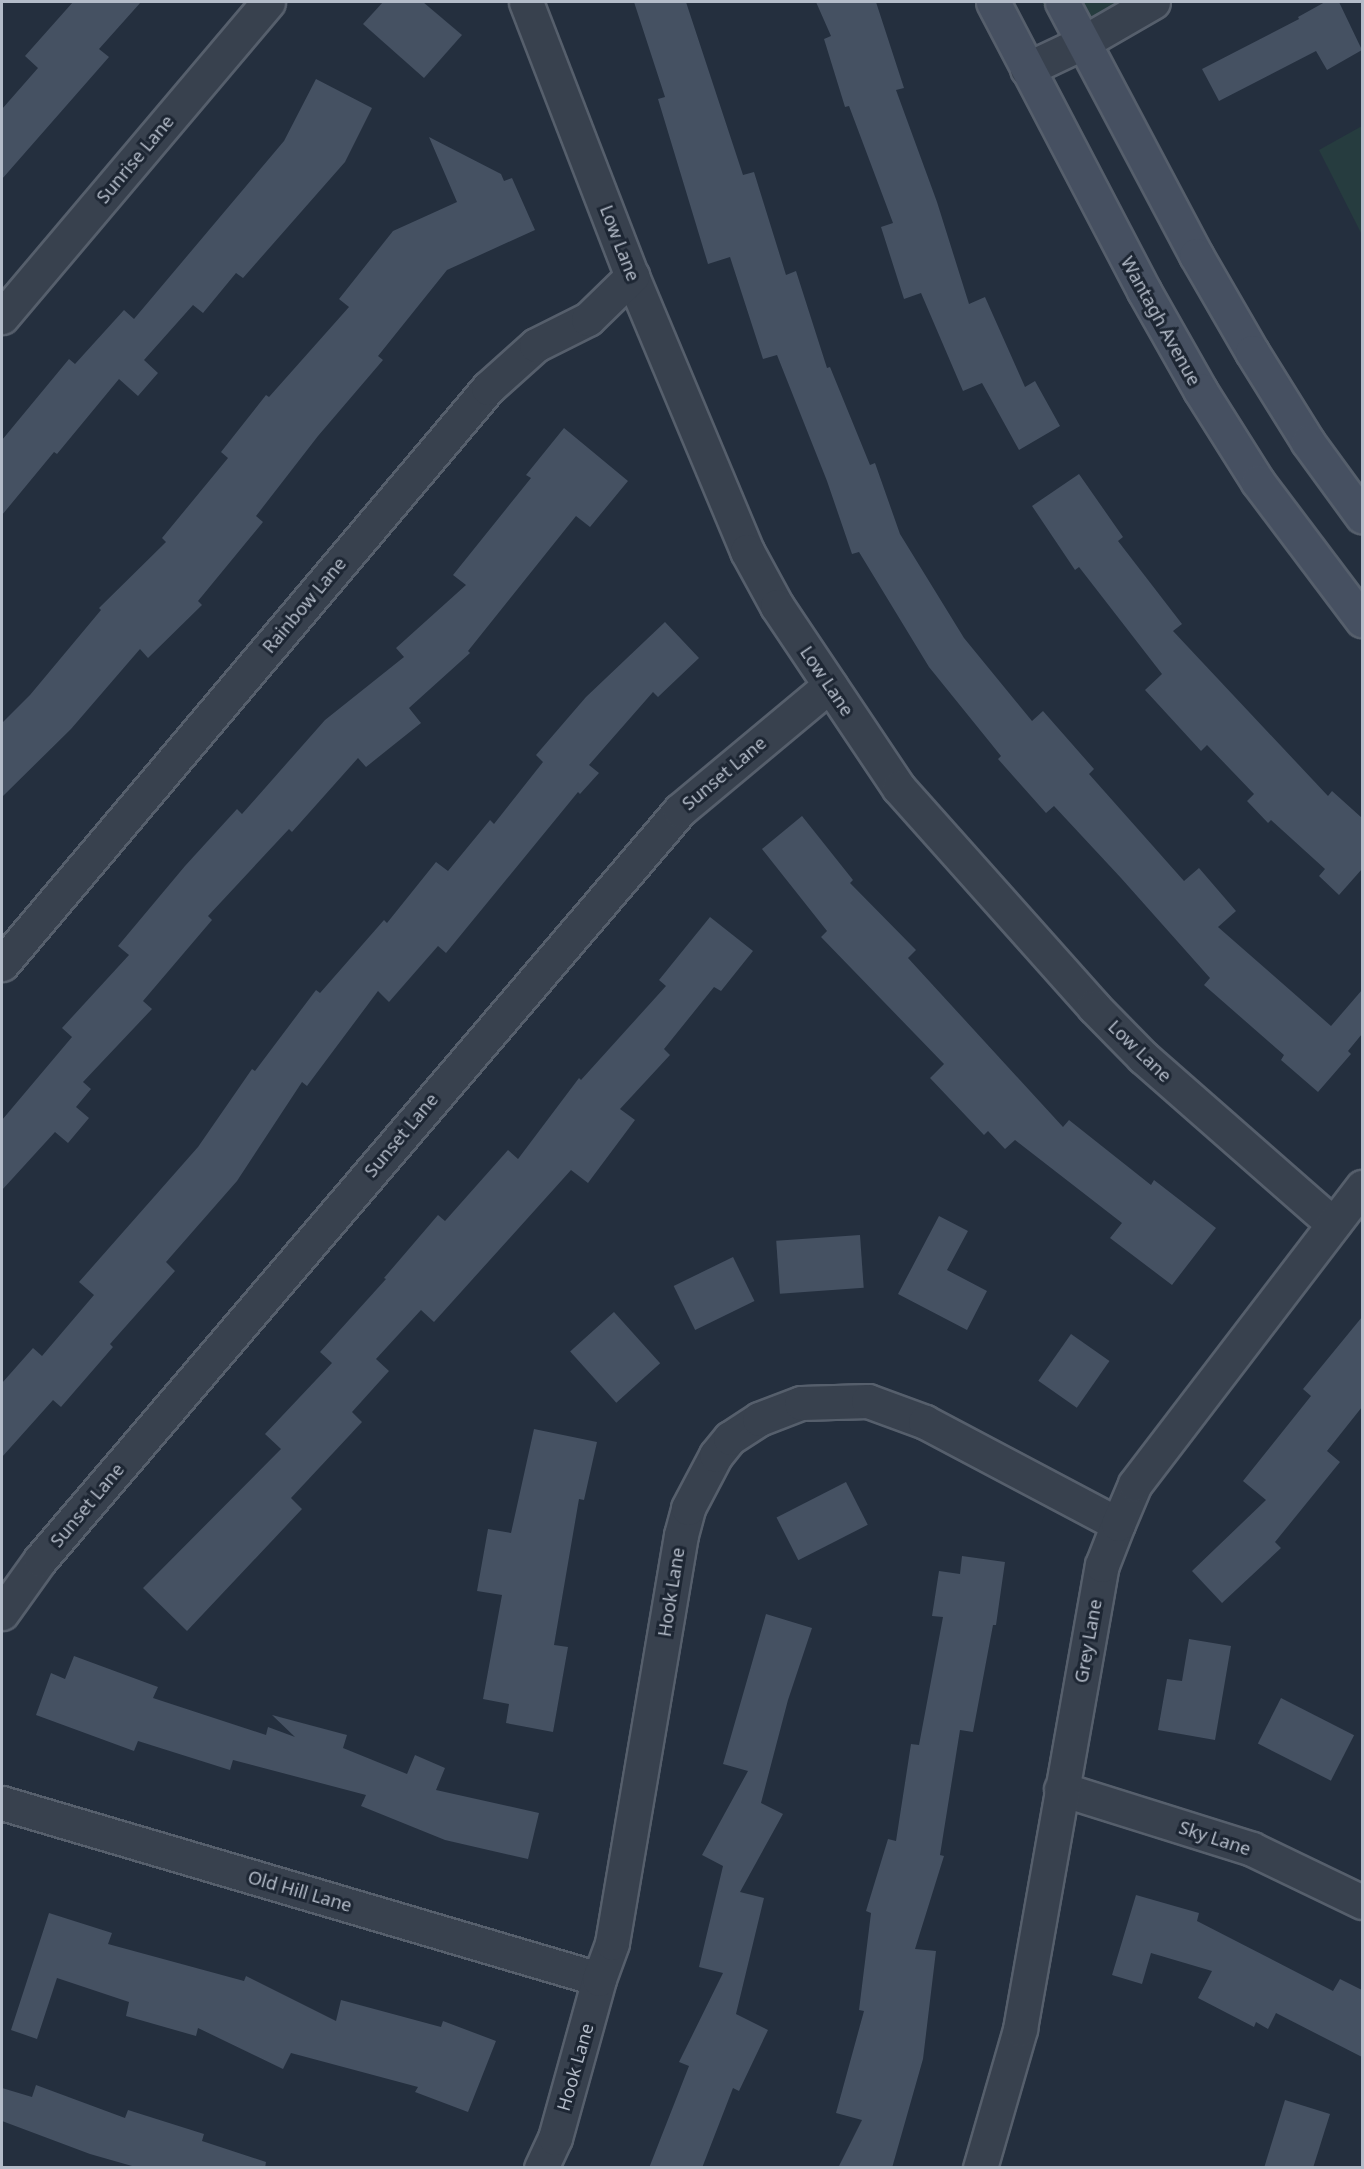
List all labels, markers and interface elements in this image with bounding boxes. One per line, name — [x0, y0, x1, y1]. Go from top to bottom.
street label: Sunrise Lane — [92, 111, 178, 207]
street label: Low Lane — [596, 202, 644, 284]
street label: Wantagh Avenue — [1117, 253, 1205, 389]
street label: Rainbow Lane — [258, 553, 350, 657]
street label: Low Lane — [796, 642, 858, 720]
street label: Sunset Lane — [678, 732, 770, 814]
street label: Low Lane — [1104, 1016, 1176, 1086]
street label: Sunset Lane — [360, 1089, 442, 1181]
street label: Sunset Lane — [46, 1459, 128, 1551]
street label: Hook Lane — [653, 1546, 689, 1638]
street label: Grey Lane — [1070, 1597, 1106, 1685]
street label: Sky Lane — [1176, 1816, 1254, 1860]
street label: Old Hill Lane — [245, 1866, 355, 1916]
street label: Hook Lane — [552, 2021, 598, 2113]

